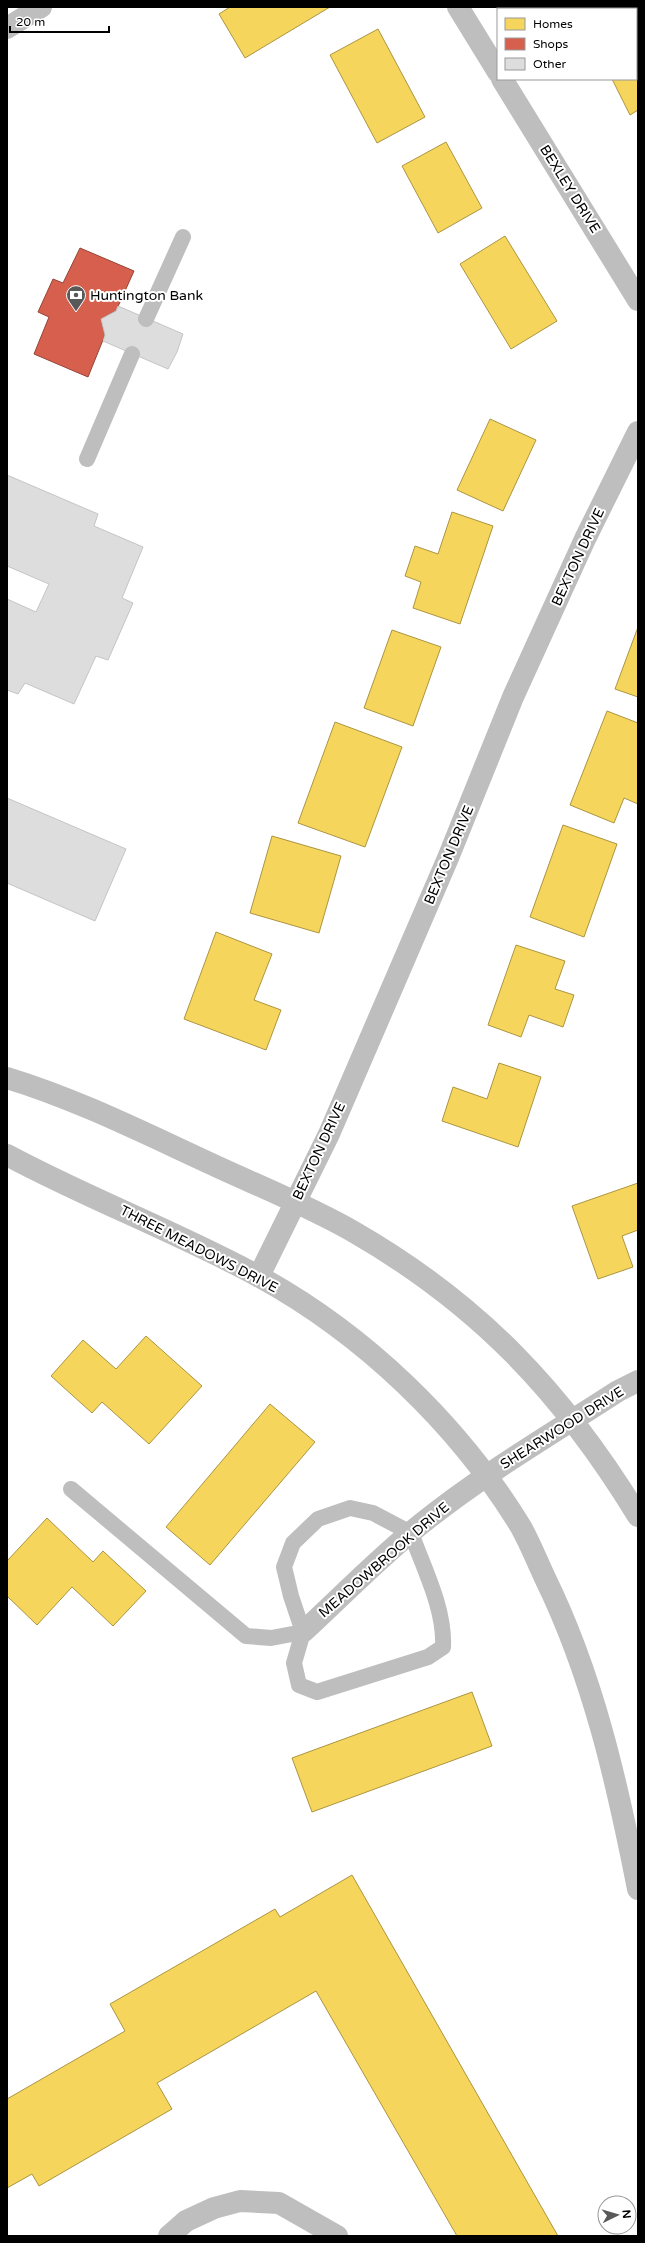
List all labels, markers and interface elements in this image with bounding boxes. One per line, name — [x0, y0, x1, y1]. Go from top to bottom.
scale bar — [10, 8, 109, 34]
legend — [497, 8, 637, 80]
text: 20 m — [16, 15, 45, 29]
text: Homes — [533, 17, 573, 31]
text: Shops — [533, 37, 568, 51]
text: Other — [533, 57, 566, 71]
street label: BEXLEY DRIVE — [536, 142, 604, 236]
bank icon: Huntington Bank — [65, 284, 87, 312]
place label: Huntington Bank — [90, 287, 203, 304]
street label: BEXTON DRIVE — [548, 505, 608, 609]
street label: BEXTON DRIVE — [420, 803, 478, 907]
street label: BEXTON DRIVE — [289, 1099, 349, 1203]
street label: THREE MEADOWS DRIVE — [117, 1202, 281, 1296]
street label: SHEARWOOD DRIVE — [497, 1383, 627, 1473]
street label: MEADOWBROOK DRIVE — [315, 1499, 453, 1621]
north arrow — [597, 2195, 637, 2235]
text: N — [620, 2209, 633, 2219]

